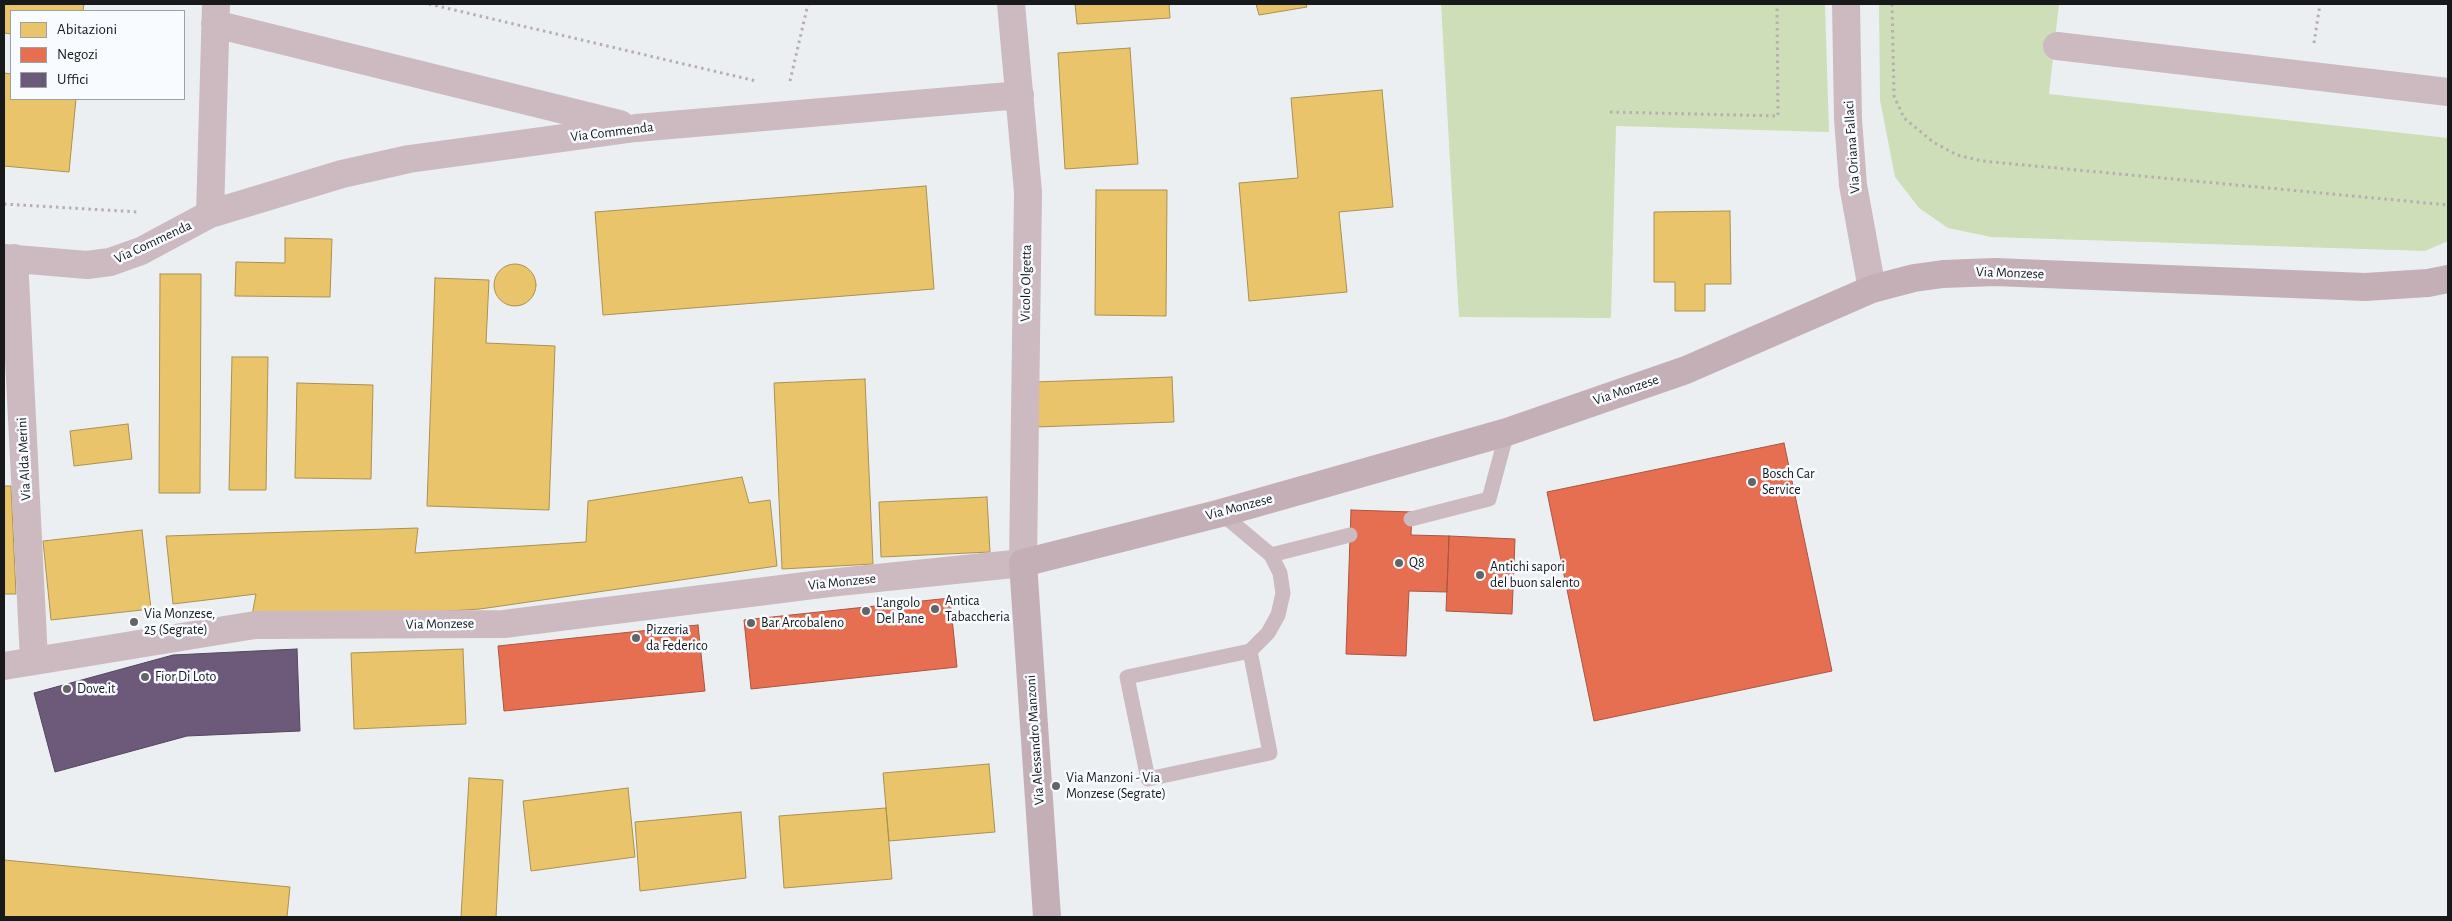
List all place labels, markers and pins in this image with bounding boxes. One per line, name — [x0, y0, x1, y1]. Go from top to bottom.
place label: Bosch Car Service — [1762, 466, 1815, 498]
marker: Bosch Car Service — [1746, 476, 1758, 488]
place label: Q8 — [1409, 555, 1425, 571]
marker: Q8 — [1393, 557, 1405, 569]
place label: Antichi sapori del buon salento — [1490, 559, 1580, 592]
marker: Antichi sapori del buon salento — [1474, 569, 1486, 581]
place label: Antica Tabaccheria — [945, 593, 1010, 626]
place label: L'angolo Del Pane — [876, 595, 924, 628]
marker: Antica Tabaccheria — [929, 603, 941, 615]
marker: L'angolo Del Pane — [860, 605, 872, 617]
place label: Via Monzese, 25 (Segrate) — [144, 606, 215, 638]
place label: Bar Arcobaleno — [761, 615, 844, 631]
marker: Via Monzese, 25 (Segrate) — [128, 616, 140, 628]
marker: Bar Arcobaleno — [745, 617, 757, 629]
place label: Pizzeria da Federico — [646, 622, 708, 654]
marker: Pizzeria da Federico — [630, 632, 642, 644]
place label: Fior Di Loto — [155, 669, 216, 685]
marker: Fior Di Loto — [139, 671, 151, 683]
place label: Dove.it — [77, 681, 116, 697]
marker: Dove.it — [61, 683, 73, 695]
place label: Via Manzoni - Via Monzese (Segrate) — [1066, 770, 1166, 802]
marker: Via Manzoni - Via Monzese (Segrate) — [1050, 780, 1062, 792]

